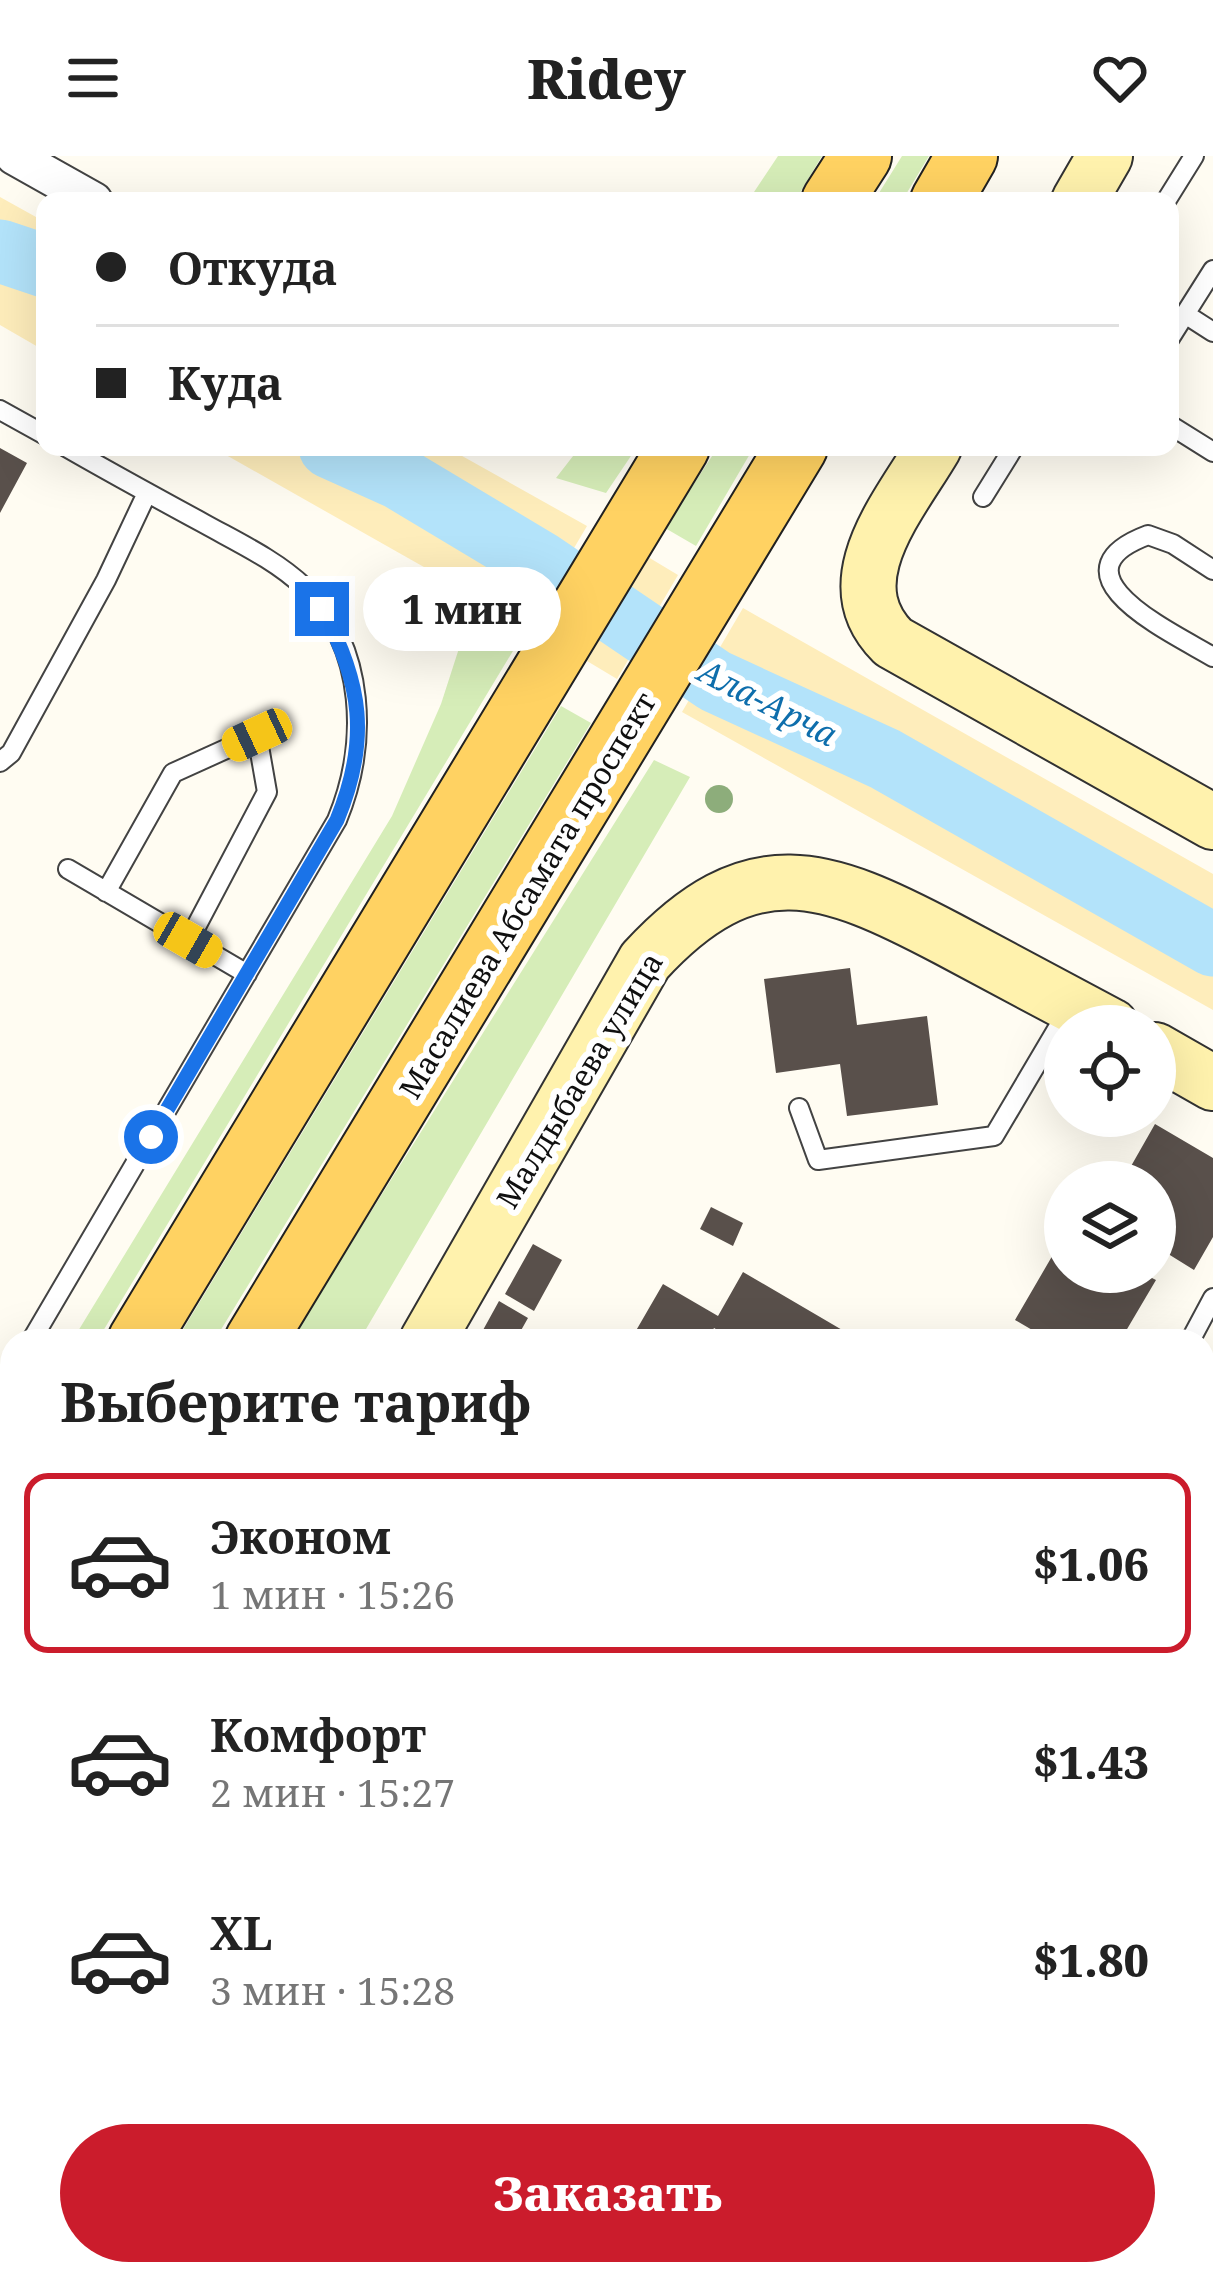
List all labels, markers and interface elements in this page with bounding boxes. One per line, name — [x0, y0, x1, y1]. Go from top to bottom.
text: Ridey — [527, 41, 686, 115]
icon: menu — [60, 45, 126, 111]
icon: heart — [1087, 45, 1153, 111]
text: Откуда — [168, 237, 338, 298]
text: Куда — [168, 352, 283, 413]
callout: 1 мин — [364, 567, 562, 651]
route end — [295, 582, 349, 636]
text: 1 мин — [402, 582, 522, 635]
water label: Ала-Арча — [689, 647, 845, 756]
street label: Масалиева Абсамата проспект — [389, 684, 665, 1106]
car — [217, 703, 297, 767]
car — [148, 906, 228, 974]
street label: Малдыбаева улица — [486, 944, 672, 1216]
map controls — [1044, 1005, 1176, 1293]
button: locate — [1044, 1005, 1176, 1137]
route start — [124, 1110, 178, 1164]
button: layers — [1044, 1161, 1176, 1293]
text: Выберите тариф — [60, 1364, 531, 1438]
text: Эконом — [210, 1506, 391, 1567]
icon: car — [66, 1509, 174, 1617]
text: $1.06 — [1033, 1533, 1149, 1594]
text: 1 мин · 15:26 — [210, 1567, 455, 1620]
text: Комфорт — [210, 1704, 426, 1765]
icon: car — [66, 1707, 174, 1815]
text: $1.43 — [1033, 1731, 1149, 1792]
text: 2 мин · 15:27 — [210, 1765, 455, 1818]
text: XL — [210, 1902, 272, 1963]
icon: car — [66, 1905, 174, 2013]
text: $1.80 — [1033, 1929, 1149, 1990]
text: 3 мин · 15:28 — [210, 1963, 455, 2016]
button: Заказать — [60, 2124, 1155, 2262]

